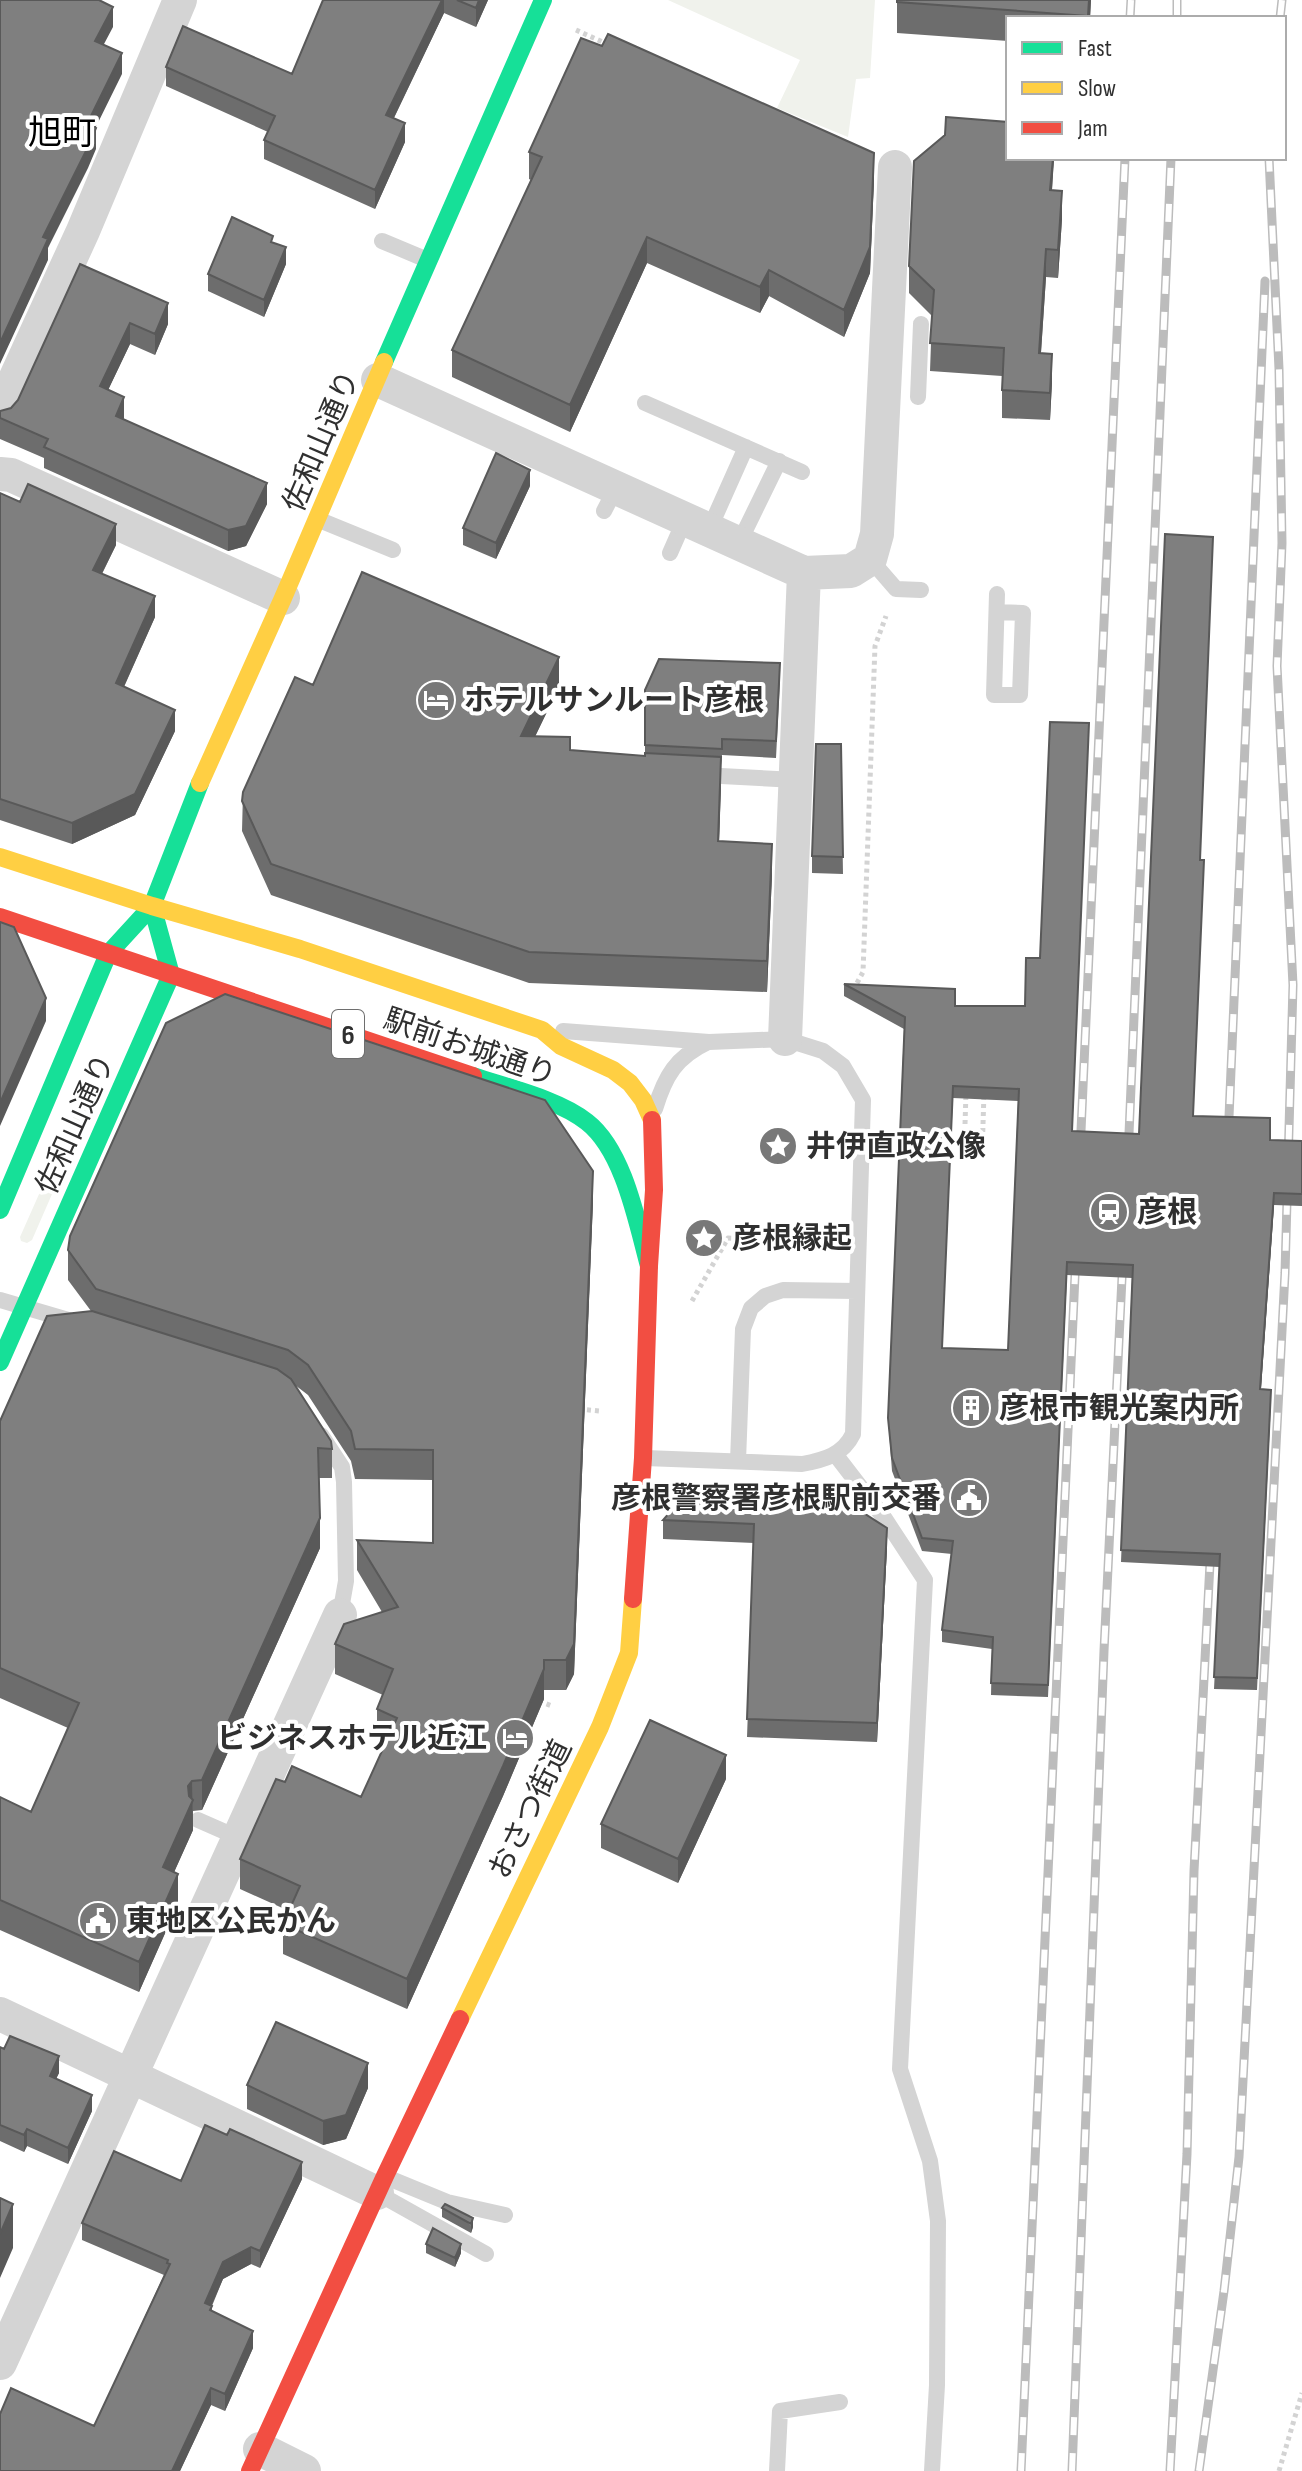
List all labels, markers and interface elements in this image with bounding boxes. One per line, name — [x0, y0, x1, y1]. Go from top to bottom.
legend — [1006, 16, 1286, 160]
text: Fast — [1078, 34, 1112, 63]
text: Slow — [1078, 74, 1116, 103]
district label: 旭町 — [28, 113, 96, 154]
text: Jam — [1077, 114, 1108, 143]
street label: 佐和山通り — [276, 365, 368, 517]
hotel icon: ホテルサンルート彦根 — [415, 679, 457, 721]
place label: ホテルサンルート彦根 — [464, 683, 764, 719]
street label: 駅前お城通り — [379, 1002, 561, 1094]
road number: 6 — [332, 1010, 364, 1058]
street label: 佐和山通り — [29, 1049, 123, 1200]
place icon: 井伊直政公像 — [757, 1125, 799, 1167]
place label: 井伊直政公像 — [806, 1129, 986, 1165]
station icon: 彦根 — [1088, 1191, 1130, 1233]
place label: 彦根 — [1137, 1195, 1197, 1231]
place icon: 彦根縁起 — [683, 1217, 725, 1259]
place label: 彦根縁起 — [732, 1221, 852, 1257]
building icon: 彦根市観光案内所 — [950, 1387, 992, 1429]
place label: 彦根市観光案内所 — [999, 1391, 1239, 1427]
public building icon: 彦根警察署彦根駅前交番 — [948, 1477, 990, 1519]
place label: 彦根警察署彦根駅前交番 — [611, 1481, 941, 1517]
hotel icon: ビジネスホテル近江 — [494, 1717, 536, 1759]
place label: ビジネスホテル近江 — [217, 1721, 487, 1757]
street label: おさつ街道 — [482, 1734, 580, 1885]
public building icon: 東地区公民かん — [77, 1900, 119, 1942]
place label: 東地区公民かん — [126, 1904, 336, 1940]

